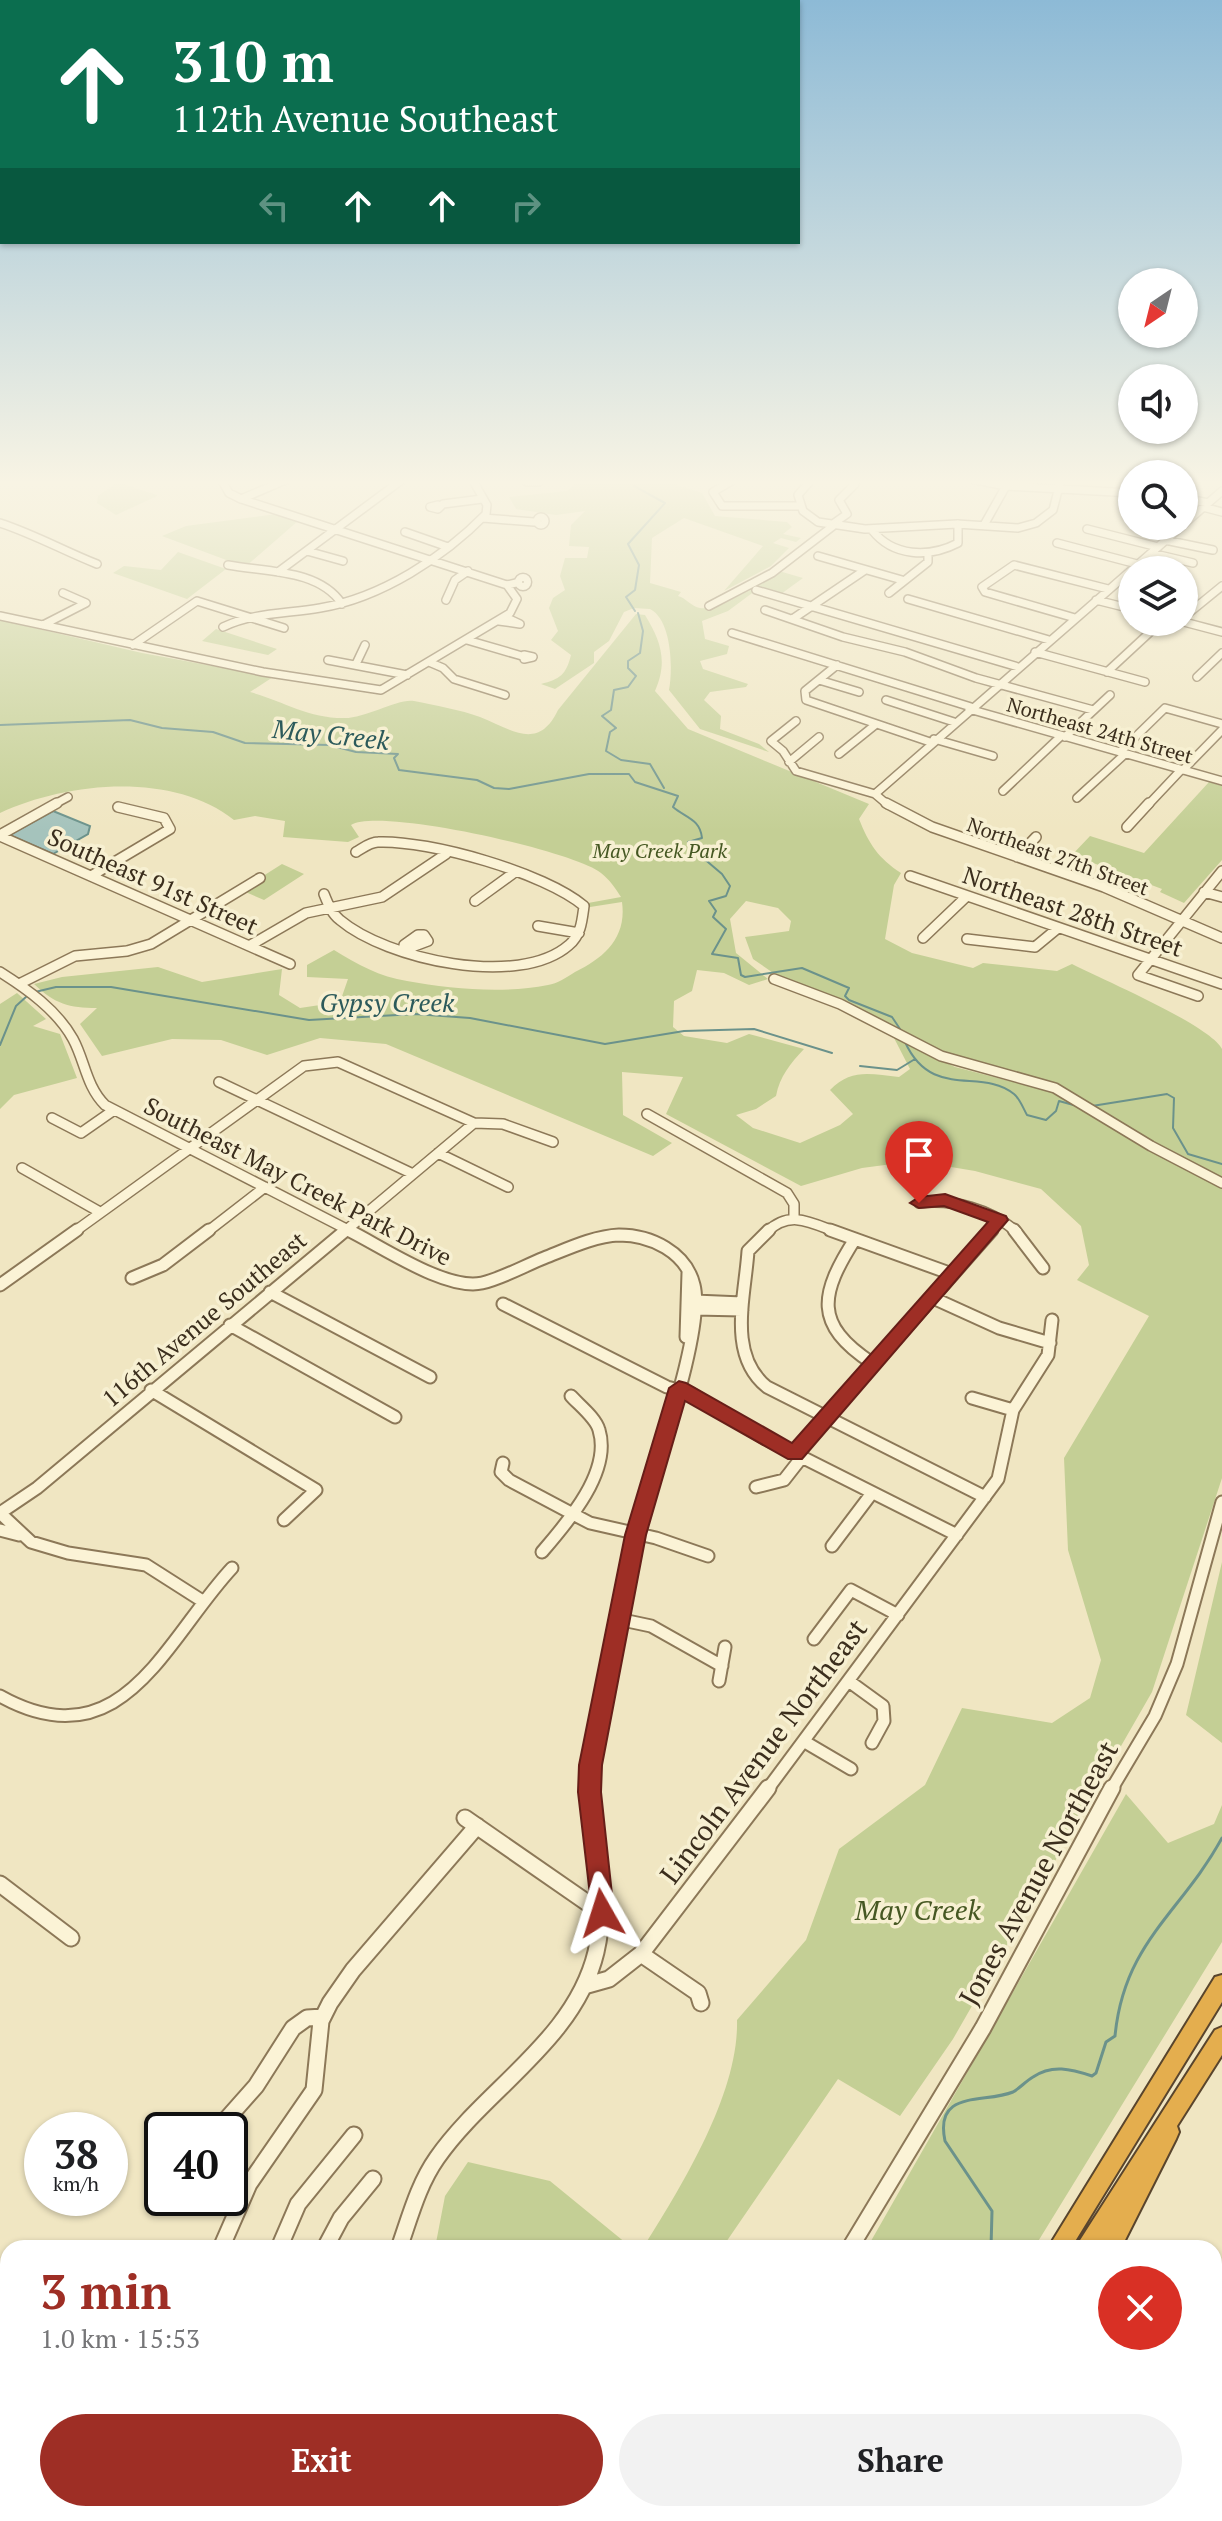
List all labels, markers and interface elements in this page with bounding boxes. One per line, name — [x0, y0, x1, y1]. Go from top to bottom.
text: 310 m — [172, 24, 334, 98]
icon: ahead — [40, 32, 144, 136]
text: 112th Avenue Southeast — [172, 95, 558, 142]
icon: left — [252, 184, 296, 228]
icon: ahead — [336, 184, 380, 228]
icon: ahead — [420, 184, 464, 228]
icon: right — [504, 184, 548, 228]
north arrow — [1118, 268, 1198, 348]
map controls — [1118, 268, 1198, 636]
button: sound — [1118, 364, 1198, 444]
button: search — [1118, 460, 1198, 540]
button: layers — [1118, 556, 1198, 636]
street label: Northeast 24th Street — [1004, 691, 1197, 770]
water label: May Creek — [270, 711, 391, 757]
street label: Northeast 27th Street — [963, 811, 1153, 902]
street label: Southeast 91st Street — [43, 820, 263, 942]
park label: May Creek Park — [592, 837, 728, 864]
street label: Northeast 28th Street — [959, 858, 1187, 964]
water label: Gypsy Creek — [319, 985, 455, 1019]
street label: Southeast May Creek Park Drive — [139, 1089, 457, 1273]
pin — [885, 1121, 953, 1203]
icon: arrive — [897, 1133, 941, 1177]
street label: 116th Avenue Southeast — [95, 1224, 313, 1414]
street label: Lincoln Avenue Northeast — [651, 1611, 875, 1891]
street label: Jones Avenue Northeast — [950, 1734, 1126, 2012]
position arrow — [560, 1871, 644, 1955]
park label: May Creek — [854, 1891, 982, 1928]
speed limit sign: 40 — [144, 2112, 248, 2216]
text: 38 — [53, 2127, 99, 2180]
text: km/h — [53, 2170, 99, 2197]
text: 3 min — [40, 2259, 171, 2323]
button: close — [1098, 2266, 1182, 2350]
text: 1.0 km · 15:53 — [40, 2321, 200, 2355]
button: Exit — [40, 2414, 603, 2506]
button: Share — [619, 2414, 1182, 2506]

